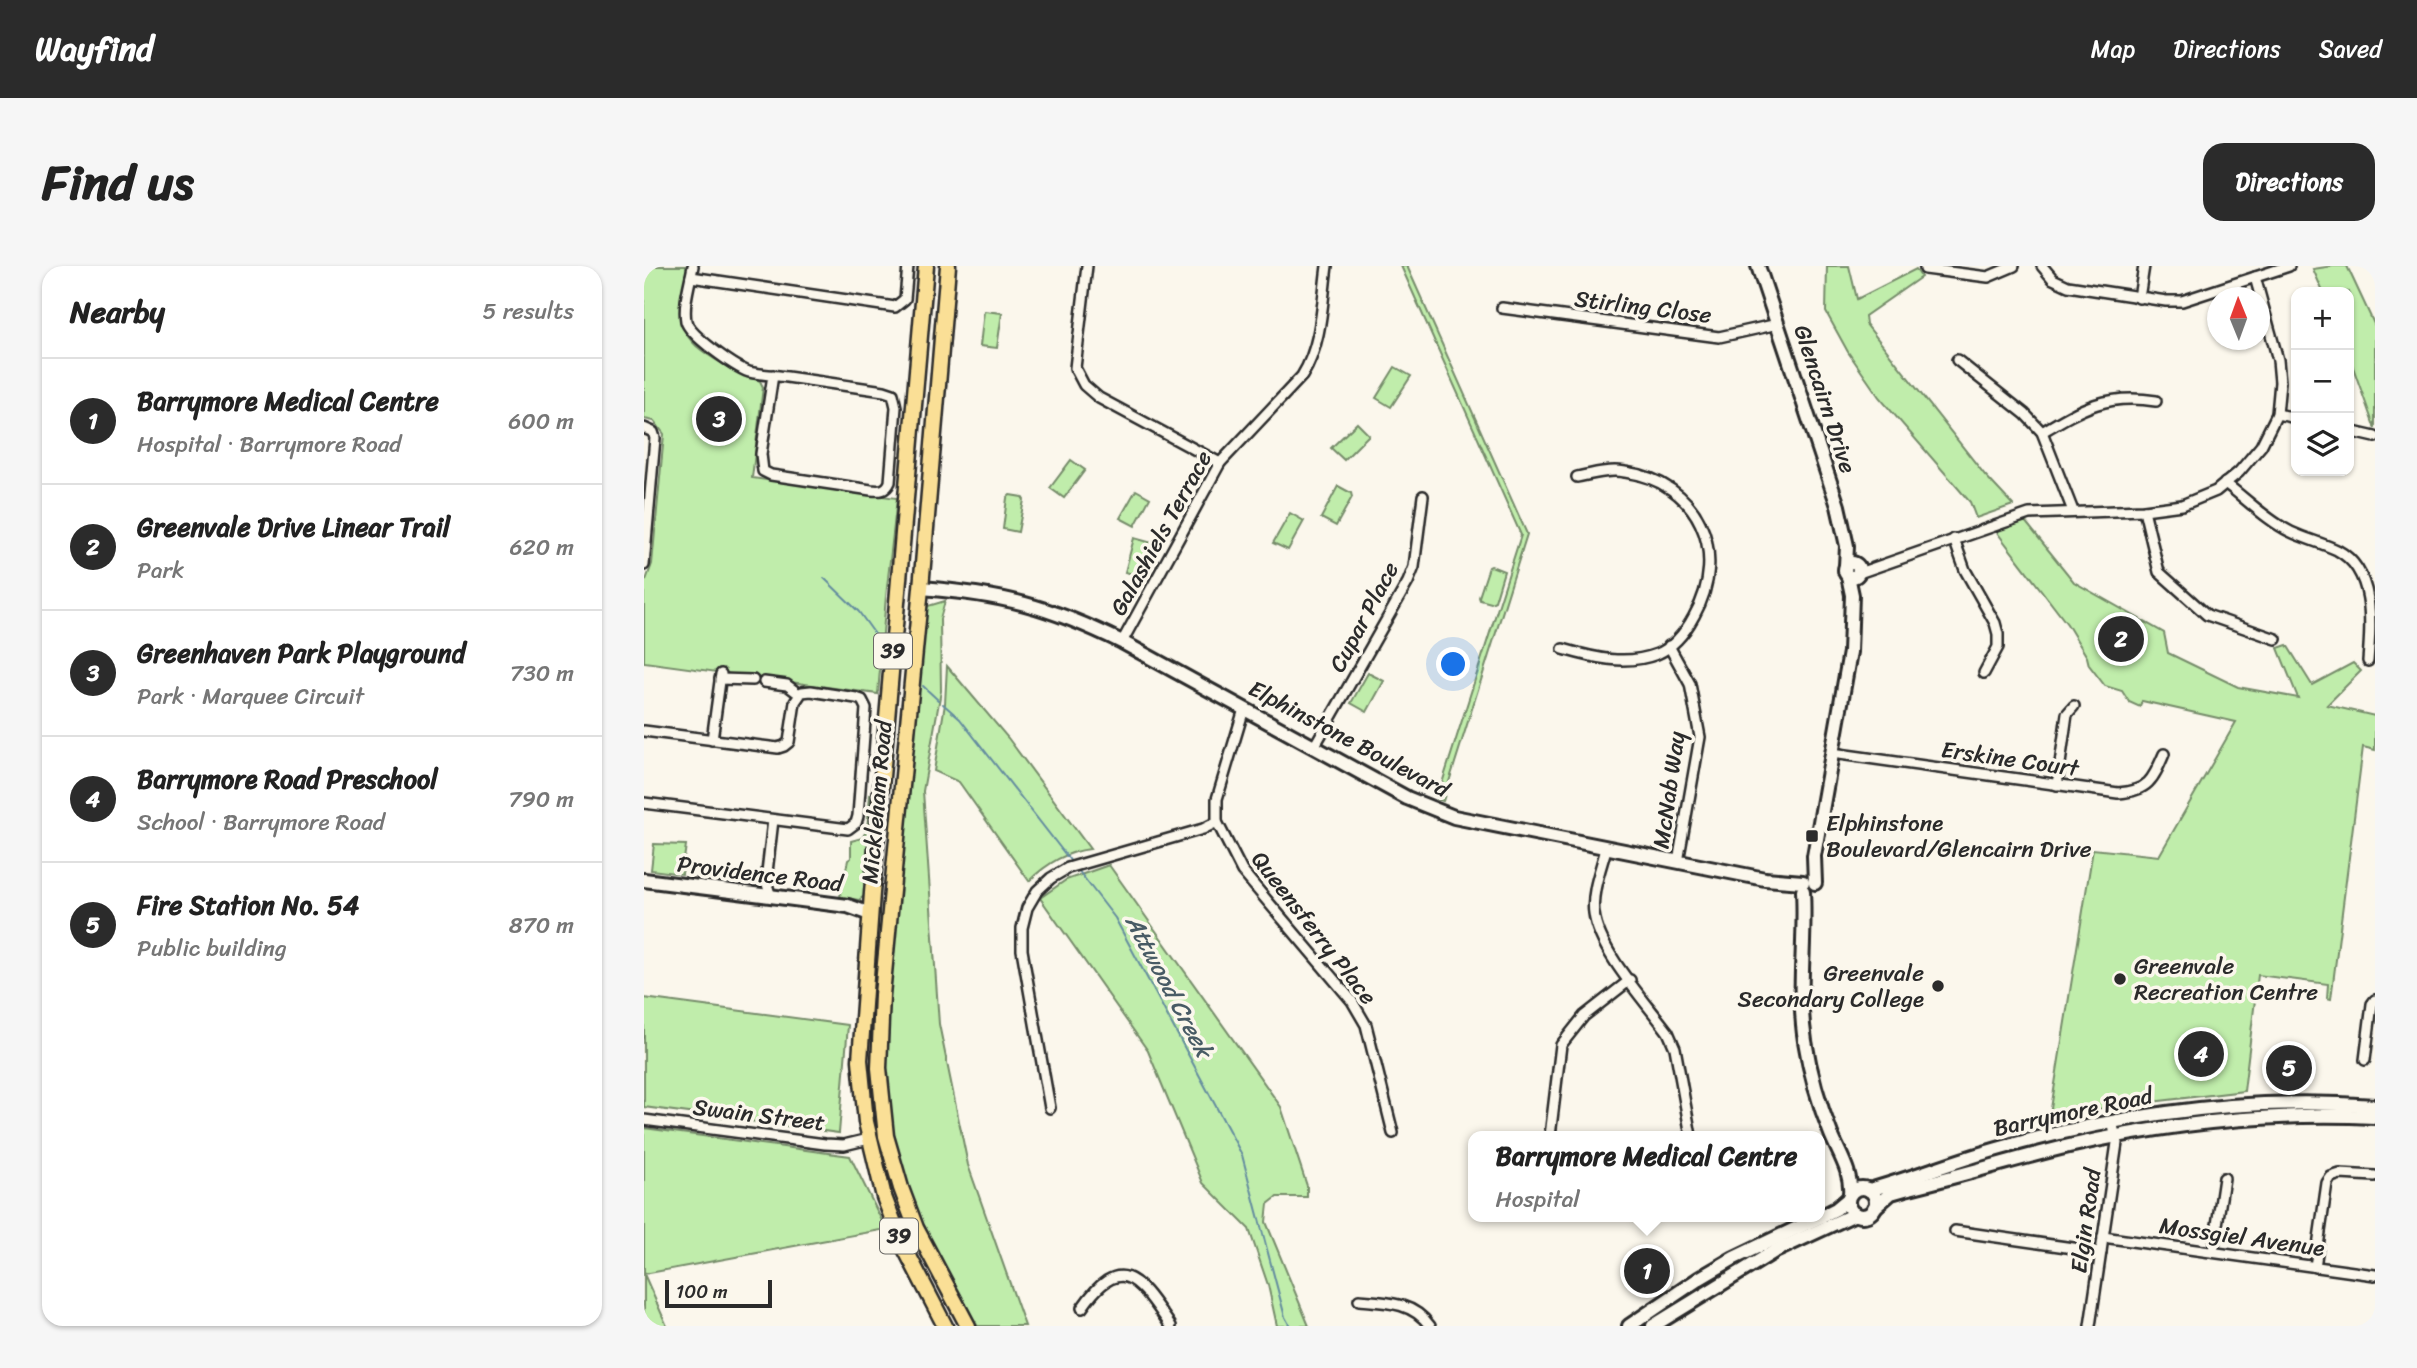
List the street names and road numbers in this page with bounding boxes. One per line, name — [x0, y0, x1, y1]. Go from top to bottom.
street label: Stirling Close — [1572, 278, 1714, 336]
street label: Glencairn Drive — [1782, 319, 1868, 479]
street label: Galashiels Terrace — [1098, 442, 1224, 623]
street label: Cupar Place — [1318, 554, 1411, 680]
road number: 39 — [874, 634, 912, 668]
street label: Elphinstone Boulevard — [1241, 669, 1459, 810]
street label: Mickleham Road — [849, 717, 905, 885]
street label: McNab Way — [1640, 729, 1698, 851]
street label: Erskine Court — [1939, 729, 2083, 789]
street label: Queensferry Place — [1240, 842, 1388, 1014]
street label: Providence Road — [675, 844, 847, 905]
street label: Barrymore Road — [1990, 1075, 2158, 1149]
street label: Swain Street — [691, 1087, 827, 1143]
street label: Elgin Road — [2058, 1164, 2114, 1276]
street label: Mossgiel Avenue — [2157, 1205, 2327, 1269]
road number: 39 — [880, 1219, 918, 1254]

